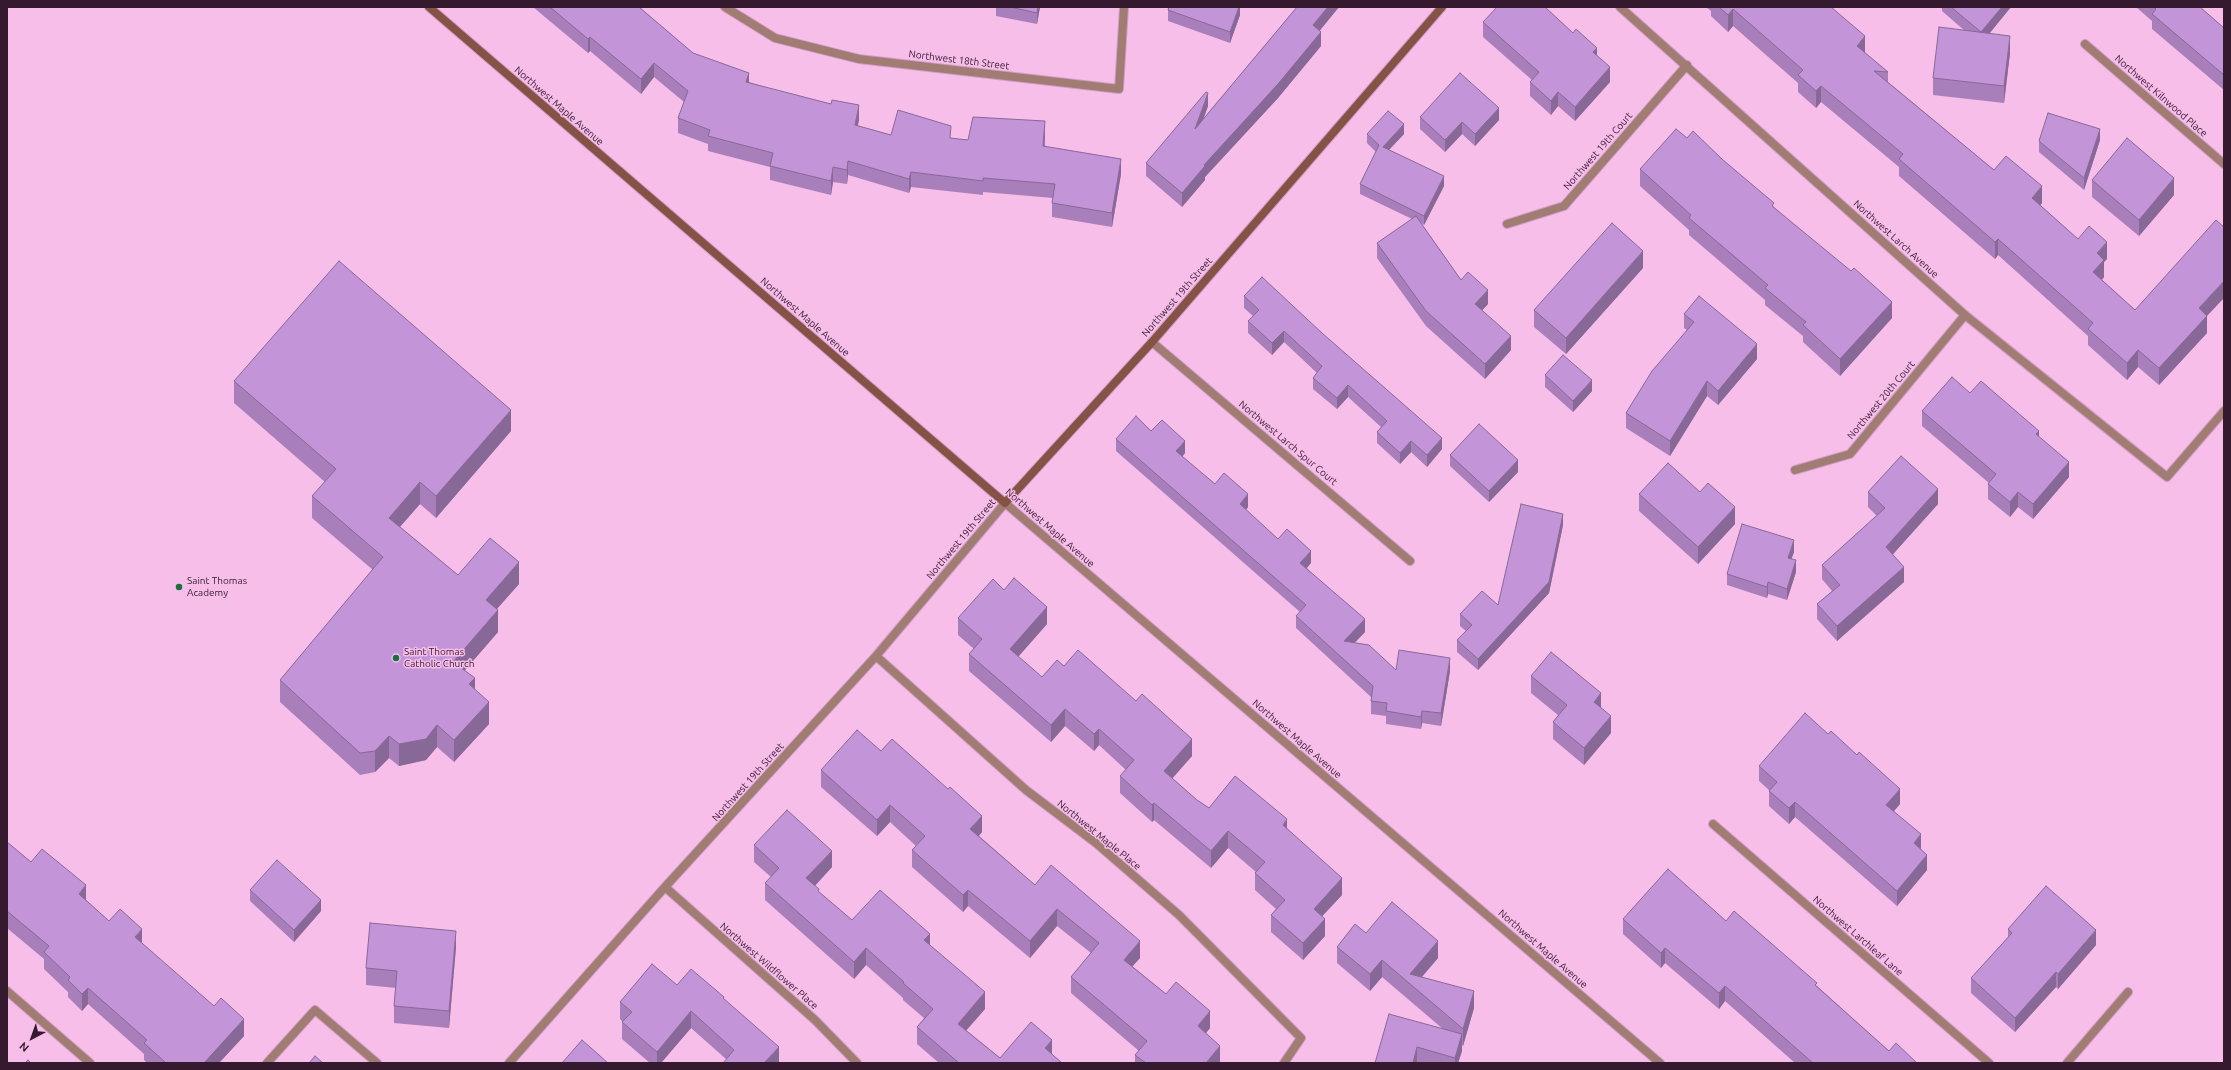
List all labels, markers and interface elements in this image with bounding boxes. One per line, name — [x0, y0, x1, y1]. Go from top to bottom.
street label: Northwest 18th Street — [908, 48, 1010, 72]
street label: Northwest Kilnwood Place — [2112, 53, 2210, 139]
street label: Northwest Maple Avenue — [512, 64, 606, 148]
street label: Northwest 19th Court — [1561, 110, 1635, 192]
street label: Northwest Larch Avenue — [1851, 198, 1941, 280]
street label: Northwest 19th Street — [1139, 255, 1215, 339]
street label: Northwest Maple Avenue — [758, 275, 852, 359]
street label: Northwest 20th Court — [1845, 358, 1917, 442]
street label: Northwest Larch Spur Court — [1236, 398, 1340, 488]
street label: Northwest Maple Avenue — [1003, 486, 1097, 570]
street label: Northwest 19th Street — [924, 496, 998, 582]
place label: Saint Thomas Academy — [187, 575, 247, 598]
marker: Saint Thomas Academy — [174, 582, 184, 592]
place label: Saint Thomas Catholic Church — [404, 646, 474, 670]
marker: Saint Thomas Catholic Church — [391, 653, 401, 663]
street label: Northwest Maple Avenue — [1250, 697, 1344, 781]
street label: Northwest 19th Street — [710, 740, 786, 824]
street label: Northwest Maple Place — [1055, 798, 1143, 872]
street label: Northwest Larchleaf Lane — [1810, 894, 1906, 978]
street label: Northwest Maple Avenue — [1496, 907, 1590, 991]
street label: Northwest Wildflower Place — [717, 920, 821, 1012]
north arrow — [12, 1018, 52, 1058]
text: N — [17, 1040, 31, 1054]

